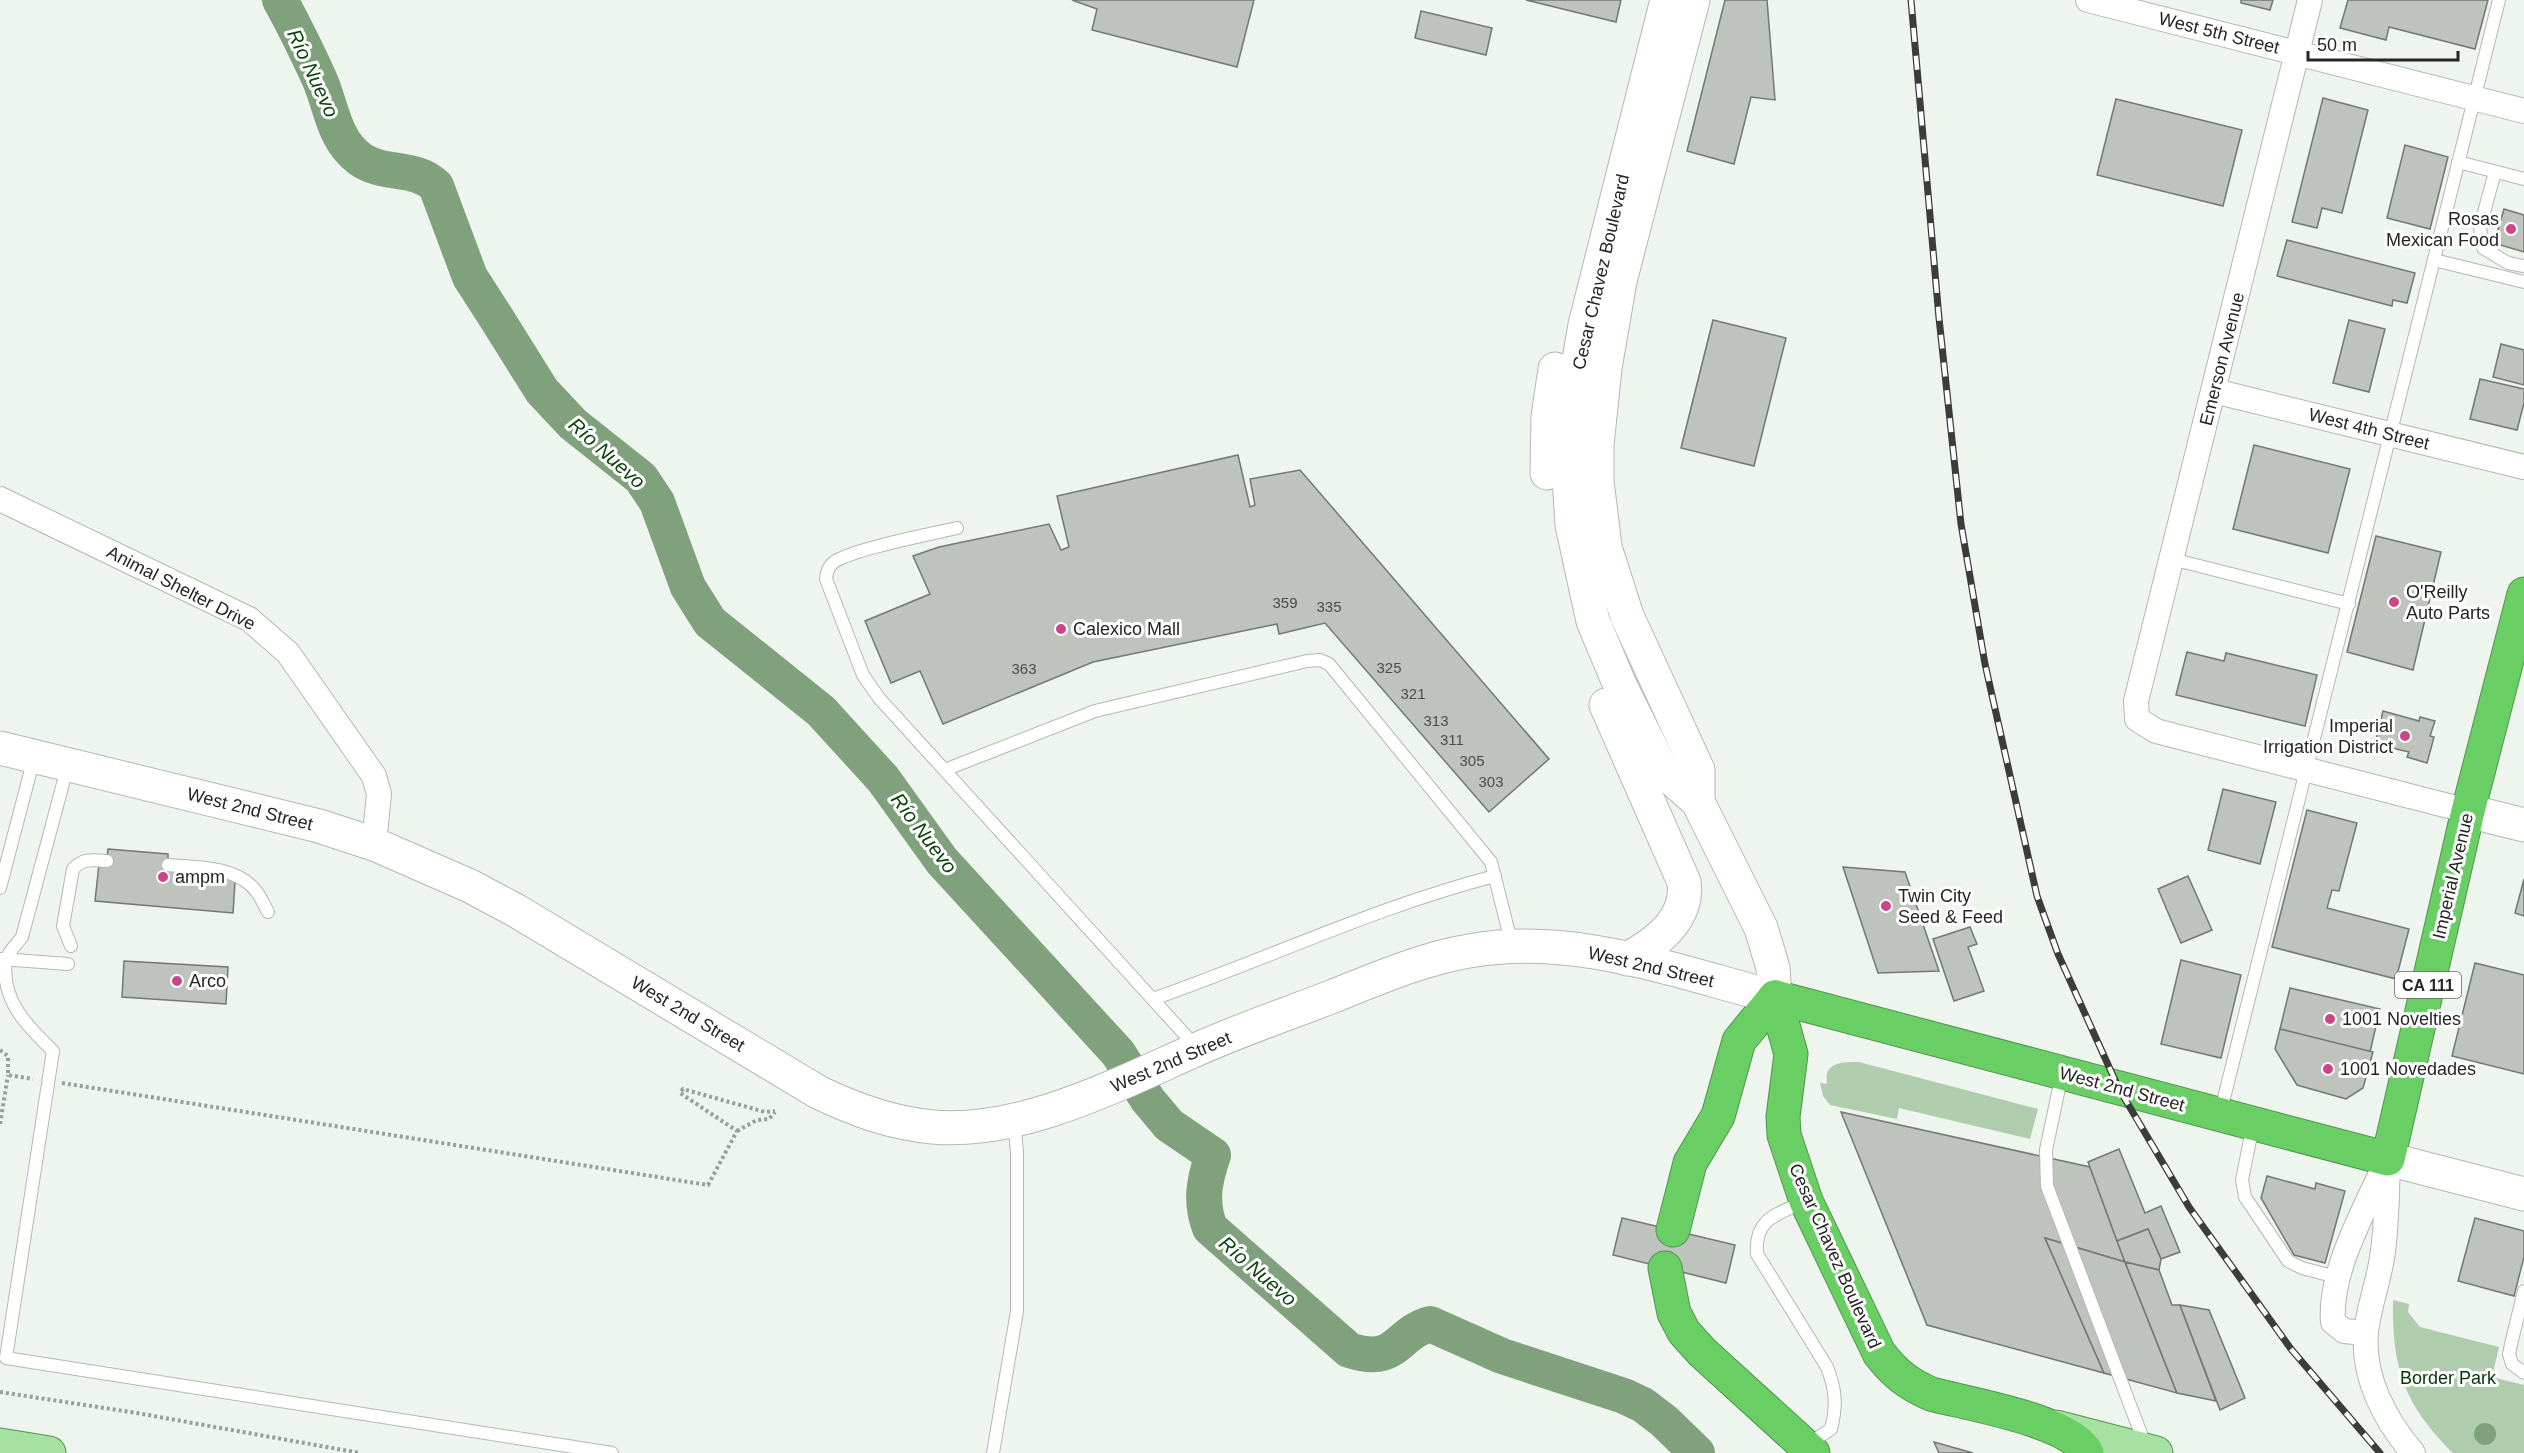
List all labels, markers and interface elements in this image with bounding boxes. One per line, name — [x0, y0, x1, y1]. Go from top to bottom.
street label: West 5th Street — [2157, 8, 2281, 58]
scale bar — [2308, 24, 2458, 62]
water label: Río Nuevo — [283, 26, 343, 120]
text: 50 m — [2317, 35, 2357, 55]
street label: Cesar Chavez Boulevard — [1569, 172, 1633, 372]
place label: Rosas Mexican Food — [2386, 209, 2499, 250]
marker: Rosas Mexican Food — [2504, 222, 2518, 236]
street label: Emerson Avenue — [2196, 290, 2248, 428]
street label: West 4th Street — [2307, 404, 2431, 454]
water label: Río Nuevo — [565, 413, 649, 493]
street label: Animal Shelter Drive — [103, 542, 259, 634]
place label: O'Reilly Auto Parts — [2406, 582, 2490, 623]
house number: 359 — [1272, 594, 1298, 611]
marker: O'Reilly Auto Parts — [2387, 595, 2401, 609]
house number: 335 — [1316, 598, 1342, 615]
place label: Calexico Mall — [1073, 619, 1180, 639]
marker: Calexico Mall — [1054, 622, 1068, 636]
house number: 325 — [1376, 659, 1402, 676]
house number: 363 — [1011, 660, 1037, 677]
house number: 321 — [1400, 685, 1426, 702]
house number: 313 — [1423, 712, 1449, 729]
place label: Imperial Irrigation District — [2263, 716, 2393, 757]
marker: Imperial Irrigation District — [2398, 729, 2412, 743]
house number: 311 — [1440, 731, 1464, 748]
house number: 305 — [1459, 752, 1485, 769]
house number: 303 — [1478, 773, 1504, 790]
street label: West 2nd Street — [185, 784, 315, 834]
water label: Río Nuevo — [887, 789, 961, 877]
street label: Imperial Avenue — [2429, 811, 2477, 941]
place label: ampm — [175, 867, 225, 887]
marker: ampm — [156, 870, 170, 884]
place label: Twin City Seed & Feed — [1898, 886, 2003, 927]
marker: Twin City Seed & Feed — [1879, 899, 1893, 913]
street label: West 2nd Street — [1586, 943, 1716, 991]
place label: Arco — [189, 971, 226, 991]
street label: West 2nd Street — [628, 972, 748, 1056]
road number: CA 111 — [2395, 972, 2461, 998]
marker: Arco — [170, 974, 184, 988]
place label: 1001 Novelties — [2342, 1009, 2461, 1029]
marker: 1001 Novelties — [2323, 1012, 2337, 1026]
street label: West 2nd Street — [1108, 1028, 1234, 1096]
place label: 1001 Novedades — [2340, 1059, 2476, 1079]
marker: 1001 Novedades — [2321, 1062, 2335, 1076]
street label: West 2nd Street — [2057, 1063, 2187, 1115]
street label: Cesar Chavez Boulevard — [1785, 1161, 1885, 1351]
water label: Río Nuevo — [1215, 1232, 1301, 1310]
park label: Border Park — [2400, 1368, 2497, 1388]

